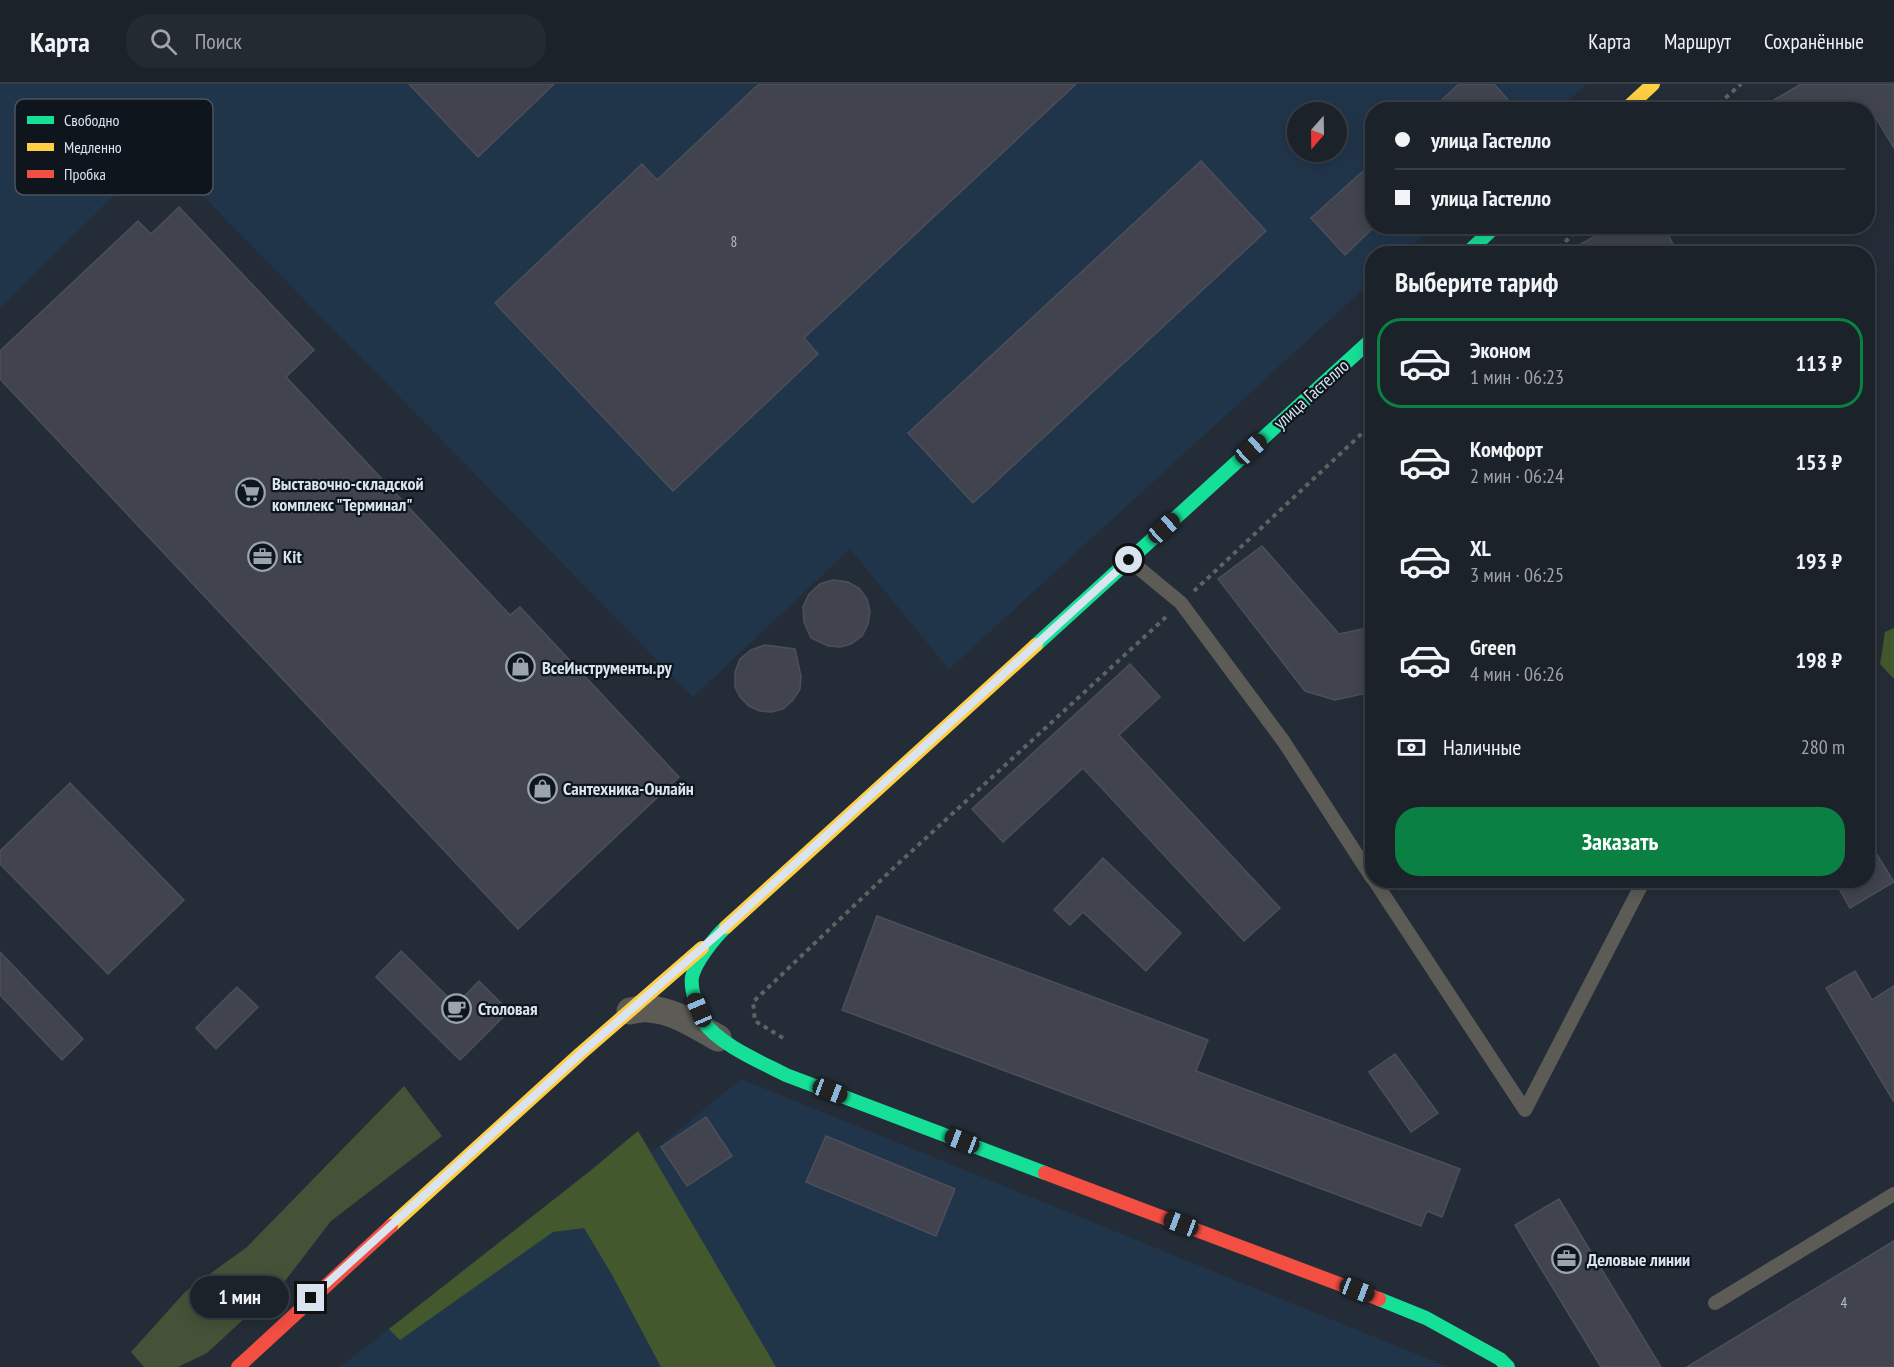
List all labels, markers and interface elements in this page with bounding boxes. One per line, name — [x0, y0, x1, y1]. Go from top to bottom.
search box — [126, 14, 546, 68]
text: Карта — [30, 23, 90, 60]
icon: search — [147, 25, 180, 58]
text: Поиск — [195, 27, 242, 55]
text: Карта — [1588, 28, 1631, 55]
text: Маршрут — [1664, 28, 1731, 55]
text: Сохранённые — [1764, 28, 1864, 55]
legend — [15, 99, 213, 195]
north arrow — [1287, 102, 1347, 162]
map controls — [1287, 102, 1347, 162]
text: Свободно — [64, 110, 119, 130]
text: улица Гастелло — [1431, 126, 1551, 154]
text: Медленно — [64, 137, 122, 157]
text: Пробка — [64, 164, 106, 184]
text: улица Гастелло — [1431, 184, 1551, 212]
house number: 8 — [731, 232, 737, 251]
text: Выберите тариф — [1395, 265, 1558, 299]
icon: car — [1398, 336, 1452, 390]
text: Эконом — [1470, 336, 1531, 364]
text: 113 ₽ — [1795, 349, 1842, 377]
street label: улица Гастелло — [1268, 354, 1354, 434]
text: 1 мин · 06:23 — [1470, 364, 1564, 390]
car — [1232, 430, 1270, 468]
icon: car — [1398, 435, 1452, 489]
text: Комфорт — [1470, 435, 1543, 463]
text: 153 ₽ — [1795, 448, 1842, 476]
text: 2 мин · 06:24 — [1470, 463, 1564, 489]
place label: Выставочно-складской комплекс "Терминал" — [272, 472, 424, 516]
supermarket icon: Выставочно-складской комплекс "Терминал" — [235, 477, 267, 509]
car — [1145, 509, 1183, 547]
icon: car — [1398, 534, 1452, 588]
text: XL — [1470, 534, 1491, 562]
office icon: Kit — [246, 540, 278, 572]
place label: Kit — [283, 545, 302, 568]
route start — [1115, 546, 1142, 573]
text: 193 ₽ — [1795, 547, 1842, 575]
text: 3 мин · 06:25 — [1470, 562, 1564, 588]
icon: car — [1398, 633, 1452, 687]
text: Green — [1470, 633, 1516, 661]
text: 198 ₽ — [1795, 646, 1842, 674]
shop icon: ВсеИнструменты.ру — [505, 651, 537, 683]
place label: ВсеИнструменты.ру — [542, 656, 673, 679]
text: 4 мин · 06:26 — [1470, 661, 1564, 687]
icon: cash — [1395, 731, 1428, 764]
text: Наличные — [1443, 733, 1521, 761]
text: 280 m — [1801, 734, 1845, 760]
shop icon: Сантехника-Онлайн — [526, 772, 558, 804]
place label: Сантехника-Онлайн — [563, 777, 694, 800]
button: Заказать — [1395, 807, 1845, 876]
car — [684, 990, 714, 1030]
cafe icon: Столовая — [441, 992, 473, 1024]
place label: Столовая — [478, 997, 538, 1020]
car — [810, 1076, 850, 1106]
car — [942, 1126, 982, 1156]
car — [1161, 1209, 1201, 1239]
office icon: Деловые линии — [1550, 1243, 1582, 1275]
place label: Деловые линии — [1587, 1248, 1690, 1271]
car — [1337, 1275, 1377, 1305]
callout: 1 мин — [191, 1277, 290, 1319]
text: 1 мин — [218, 1284, 261, 1310]
route end — [297, 1284, 324, 1311]
house number: 4 — [1841, 1293, 1848, 1312]

